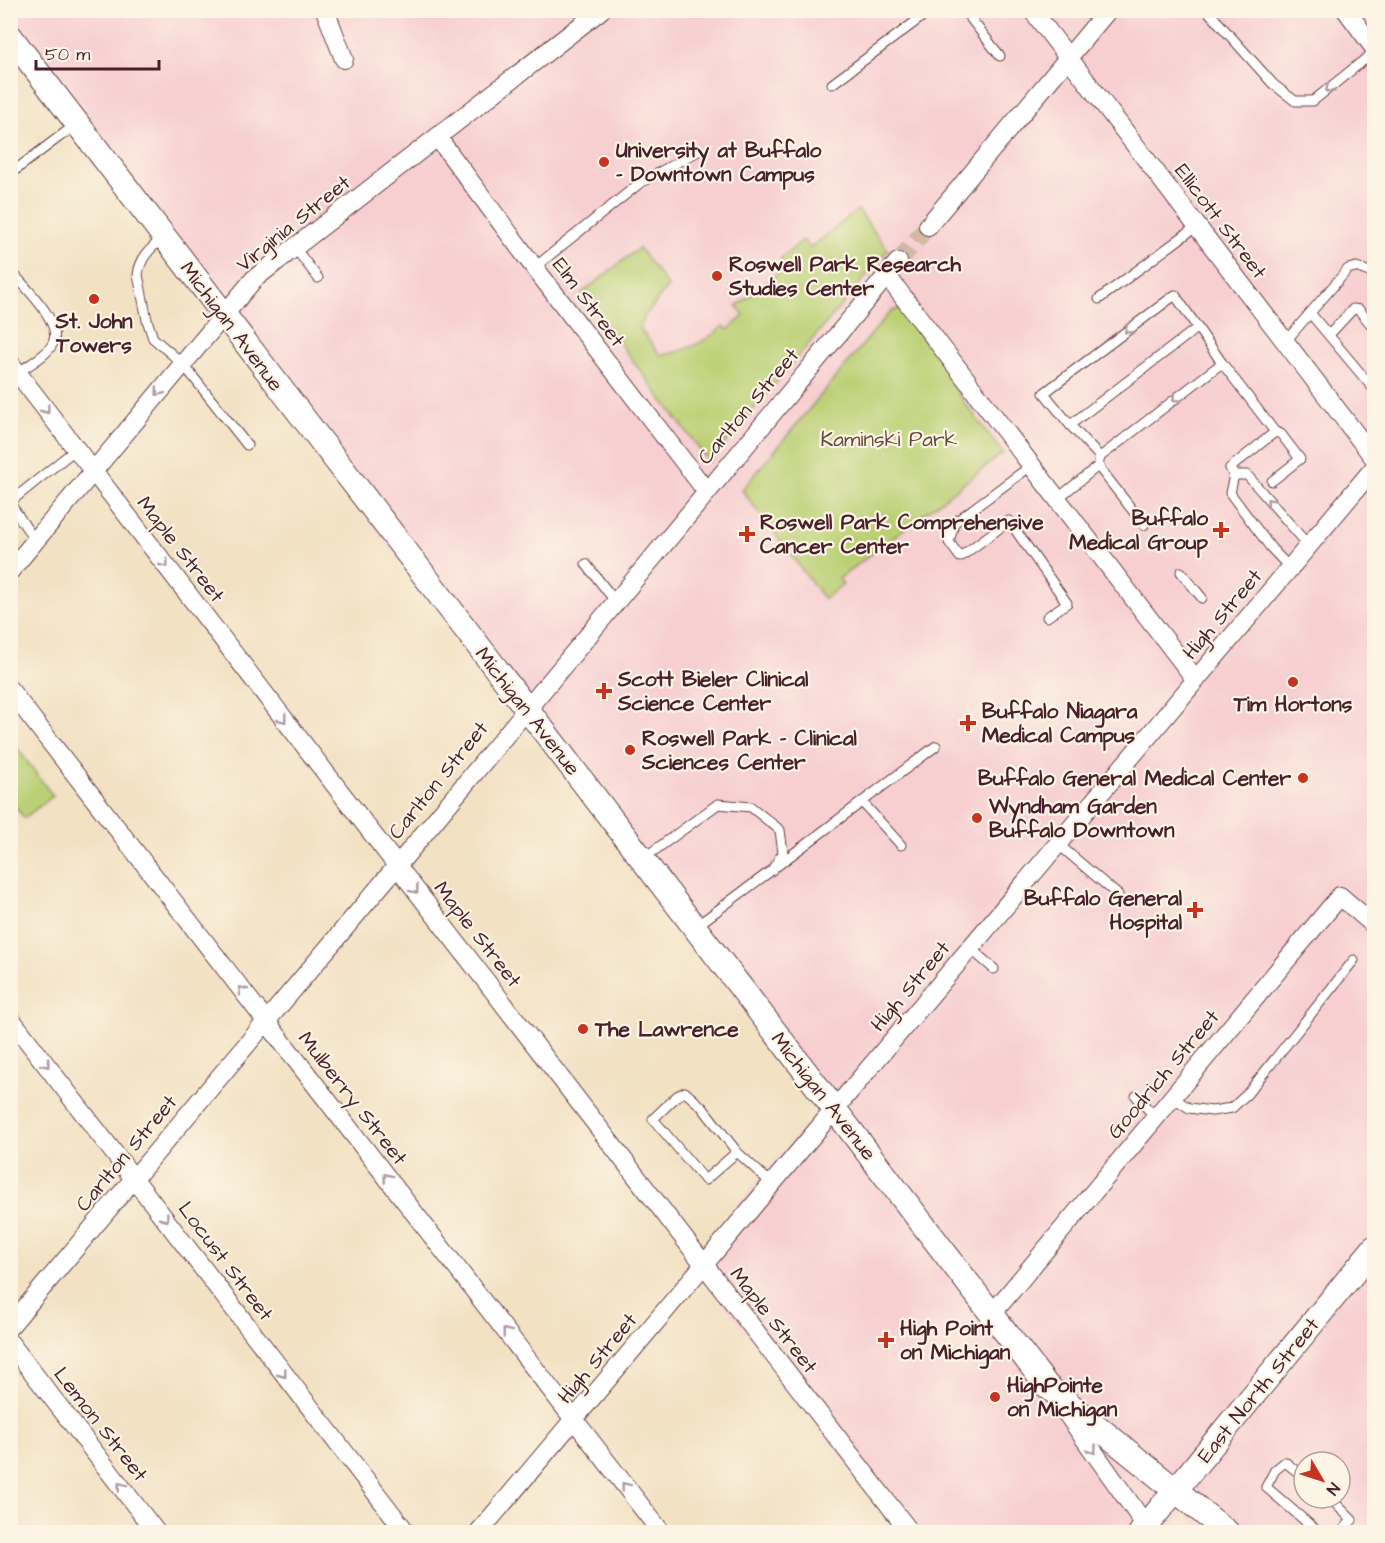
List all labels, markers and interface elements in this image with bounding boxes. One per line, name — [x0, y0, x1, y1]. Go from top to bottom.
scale bar — [36, 33, 159, 71]
text: 50 m — [45, 42, 90, 67]
one-way arrow — [1324, 81, 1335, 92]
place label: University at Buffalo - Downtown Campus — [616, 136, 822, 190]
marker: University at Buffalo - Downtown Campus — [597, 155, 611, 169]
street label: Ellicott Street — [1168, 158, 1274, 285]
street label: Virginia Street — [230, 168, 358, 280]
place label: Roswell Park Research Studies Center — [728, 250, 961, 303]
street label: Elm Street — [545, 252, 632, 353]
street label: Michigan Avenue — [171, 255, 290, 399]
marker: Roswell Park Research Studies Center — [710, 269, 724, 283]
marker: St. John Towers — [87, 292, 101, 306]
place label: St. John Towers — [54, 307, 133, 360]
one-way arrow — [1123, 323, 1134, 334]
street label: Carlton Street — [691, 341, 806, 471]
one-way arrow — [155, 385, 166, 396]
one-way arrow — [1171, 391, 1182, 402]
one-way arrow — [39, 403, 50, 414]
park label: Kaminski Park — [820, 425, 958, 454]
street label: Maple Street — [129, 490, 232, 610]
one-way arrow — [1266, 498, 1277, 509]
place label: Buffalo Medical Group — [1069, 504, 1208, 558]
place label: Roswell Park Comprehensive Cancer Center — [760, 508, 1044, 561]
marker: Buffalo Medical Group — [1212, 521, 1230, 539]
marker: Roswell Park Comprehensive Cancer Center — [738, 525, 756, 543]
one-way arrow — [157, 558, 168, 569]
street label: High Street — [1176, 562, 1271, 667]
street label: Michigan Avenue — [467, 641, 587, 783]
place label: Scott Bieler Clinical Science Center — [617, 665, 809, 718]
marker: Tim Hortons — [1286, 675, 1300, 689]
marker: Scott Bieler Clinical Science Center — [595, 682, 613, 700]
place label: Tim Hortons — [1233, 690, 1353, 719]
place label: Buffalo Niagara Medical Campus — [982, 697, 1138, 751]
one-way arrow — [276, 712, 287, 723]
marker: Buffalo Niagara Medical Campus — [959, 714, 977, 732]
street label: Carlton Street — [382, 715, 495, 846]
place label: Roswell Park – Clinical Sciences Center — [641, 724, 858, 777]
marker: Roswell Park – Clinical Sciences Center — [623, 743, 637, 757]
place label: Buffalo General Medical Center — [978, 764, 1291, 793]
marker: Buffalo General Medical Center — [1296, 771, 1310, 785]
place label: Wyndham Garden Buffalo Downtown — [988, 792, 1175, 845]
marker: Wyndham Garden Buffalo Downtown — [970, 811, 984, 825]
street label: Maple Street — [426, 875, 529, 995]
one-way arrow — [408, 883, 419, 894]
place label: Buffalo General Hospital — [1024, 884, 1183, 938]
marker: Buffalo General Hospital — [1186, 901, 1204, 919]
street label: High Street — [864, 934, 959, 1039]
one-way arrow — [238, 986, 249, 997]
street label: Goodrich Street — [1101, 1003, 1226, 1145]
place label: The Lawrence — [594, 1015, 739, 1044]
marker: The Lawrence — [576, 1022, 590, 1036]
street label: Mulberry Street — [290, 1025, 414, 1173]
street label: Michigan Avenue — [763, 1026, 883, 1168]
one-way arrow — [39, 1057, 50, 1068]
street label: Carlton Street — [69, 1088, 184, 1218]
one-way arrow — [383, 1173, 394, 1184]
street label: Locust Street — [171, 1196, 280, 1327]
one-way arrow — [158, 1212, 169, 1223]
street label: Maple Street — [722, 1261, 825, 1381]
street label: High Street — [551, 1306, 646, 1411]
street label: East North Street — [1191, 1311, 1326, 1469]
place label: High Point on Michigan — [900, 1314, 1011, 1369]
one-way arrow — [502, 1327, 513, 1338]
marker: High Point on Michigan — [877, 1331, 895, 1349]
street label: Lemon Street — [47, 1361, 155, 1488]
one-way arrow — [276, 1367, 287, 1378]
place label: HighPointe on Michigan — [1007, 1371, 1118, 1426]
marker: HighPointe on Michigan — [988, 1390, 1002, 1404]
one-way arrow — [1086, 1444, 1097, 1455]
north arrow — [1292, 1450, 1352, 1510]
text: N — [1321, 1478, 1345, 1500]
one-way arrow — [117, 1482, 128, 1493]
one-way arrow — [621, 1482, 632, 1493]

